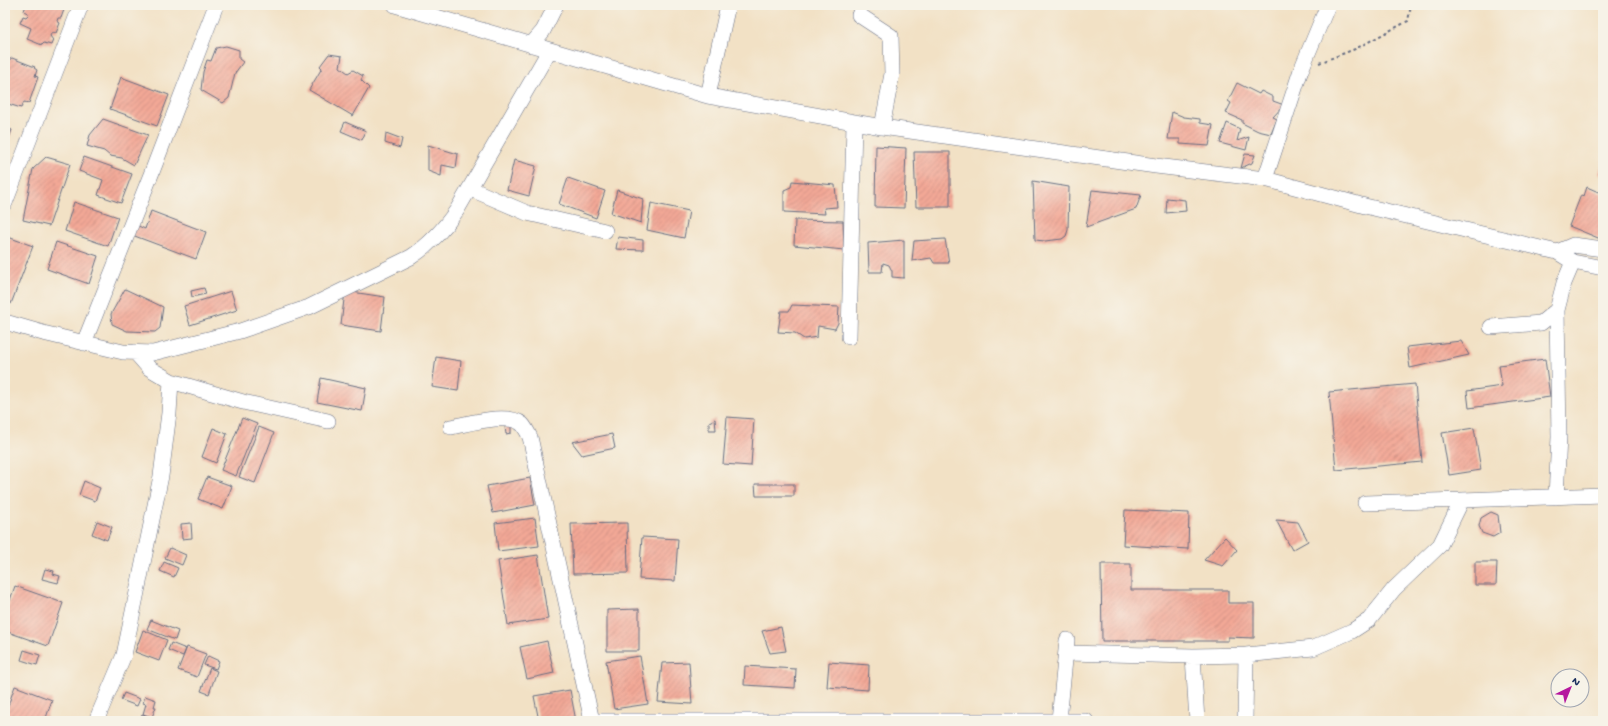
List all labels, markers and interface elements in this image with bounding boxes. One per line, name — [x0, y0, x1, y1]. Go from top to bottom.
north arrow — [1550, 668, 1590, 708]
text: N — [1569, 675, 1582, 689]

